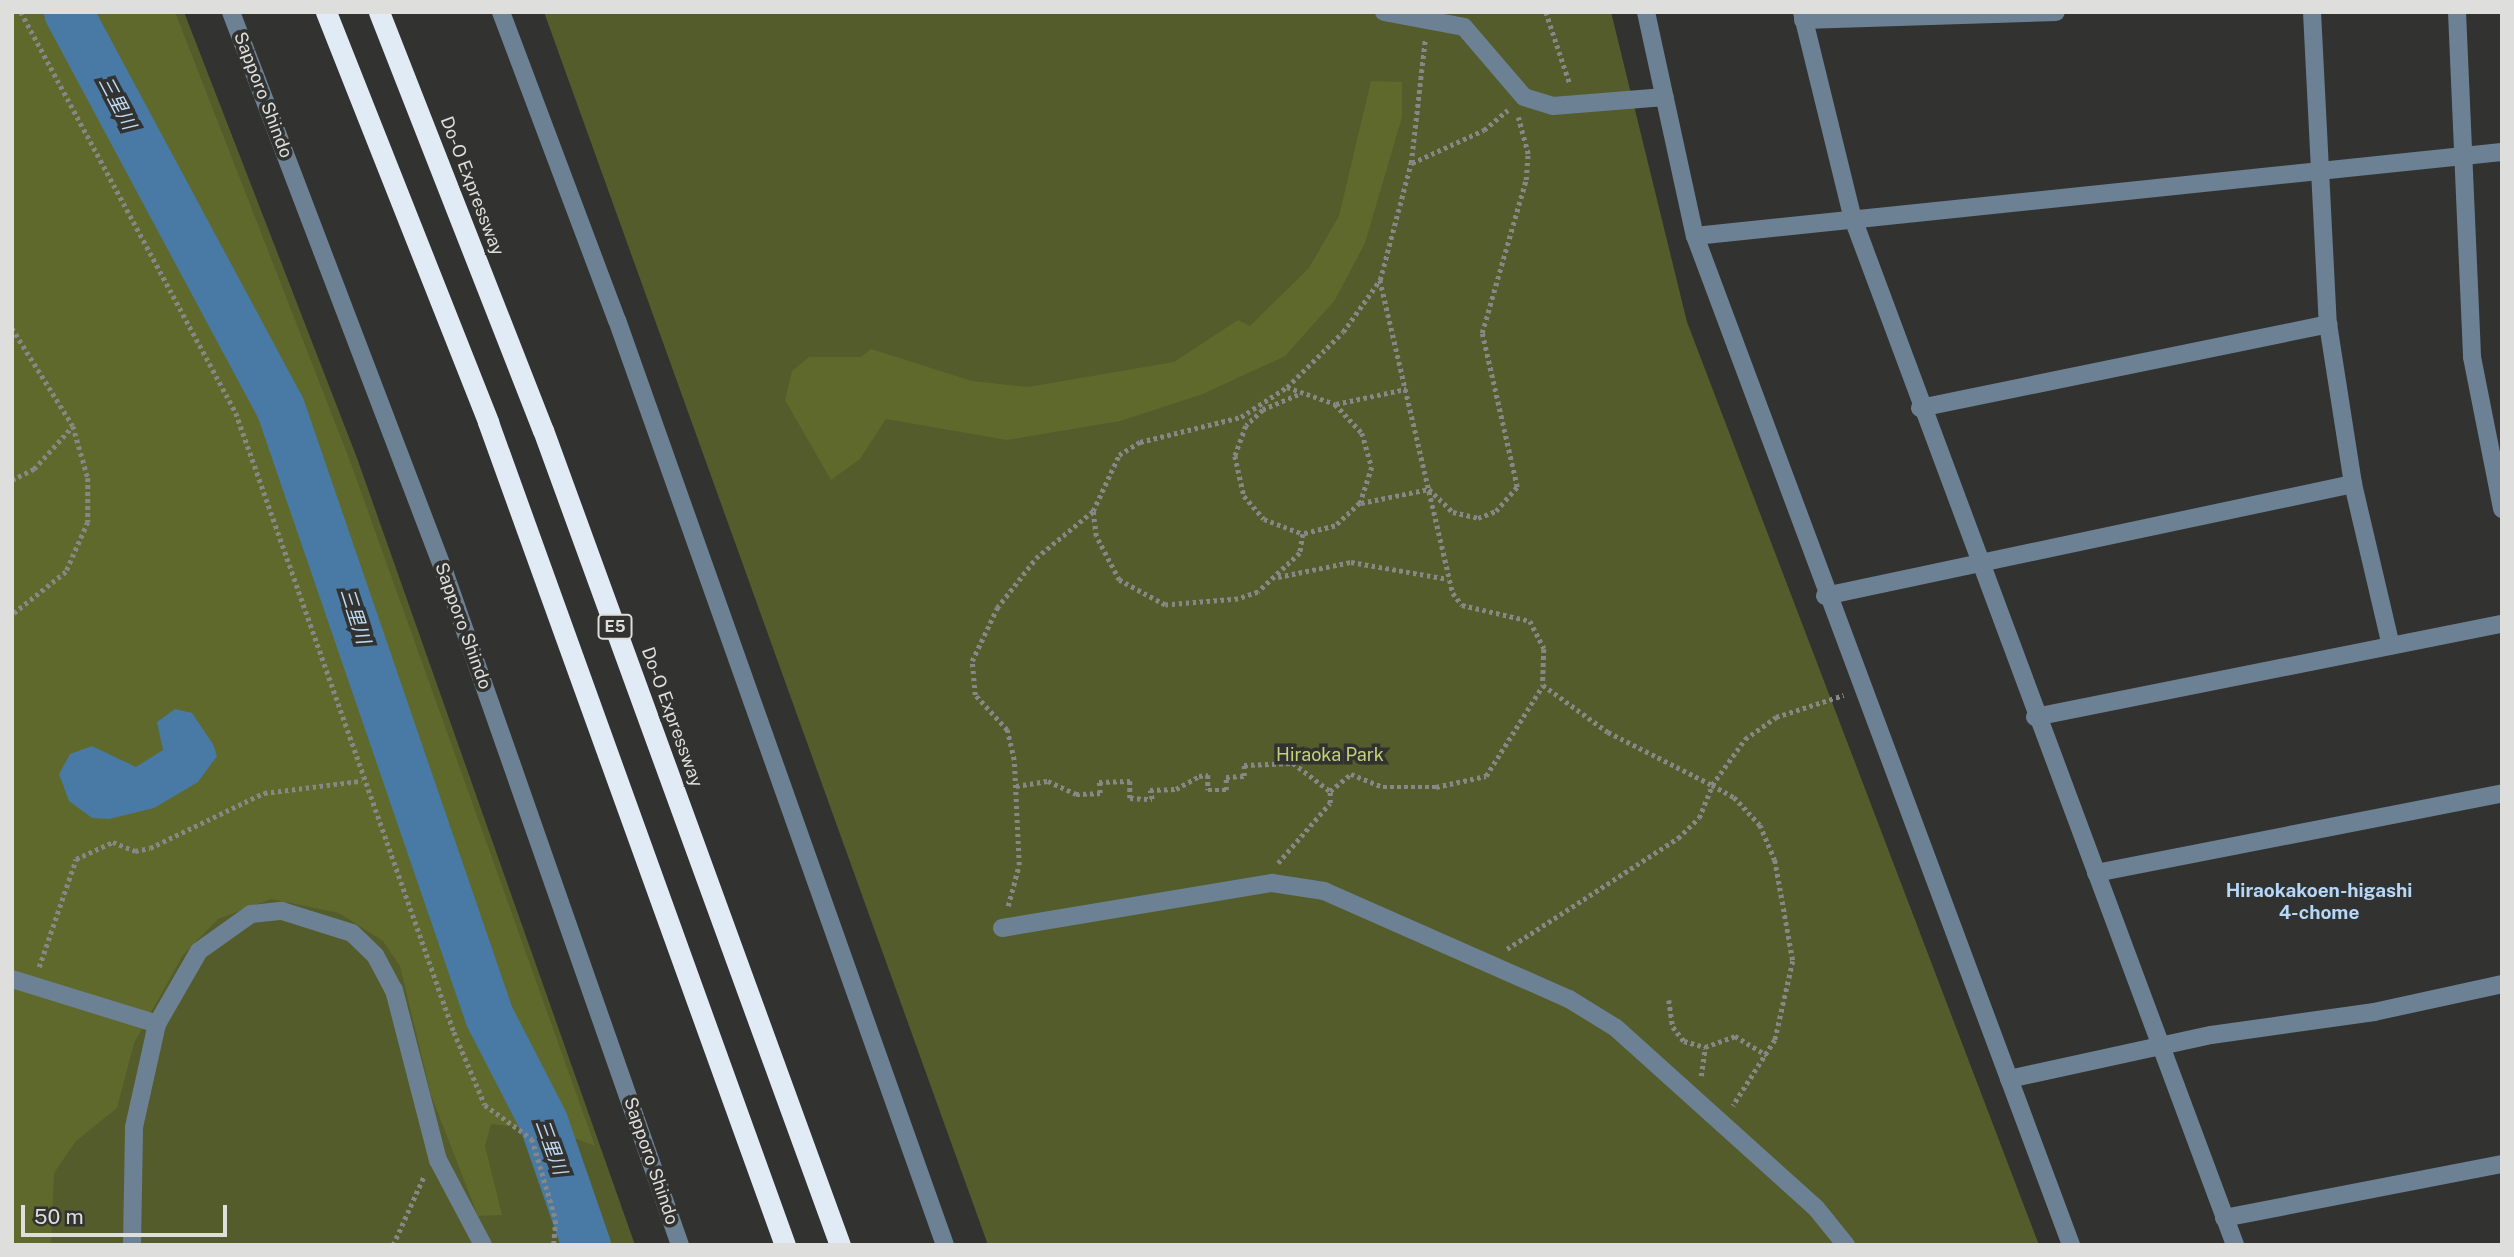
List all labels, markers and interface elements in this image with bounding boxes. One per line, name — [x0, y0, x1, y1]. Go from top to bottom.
street label: Sapporo Shindo — [229, 29, 297, 161]
water label: 三里川 — [94, 72, 140, 134]
street label: Do-O Expressway — [436, 113, 508, 259]
street label: Sapporo Shindo — [430, 560, 496, 692]
water label: 三里川 — [335, 585, 375, 647]
road number: E5 — [598, 614, 632, 640]
street label: Do-O Expressway — [637, 644, 707, 790]
park label: Hiraoka Park — [1276, 744, 1384, 766]
district label: Hiraokakoen-higashi 4-chome — [2226, 880, 2412, 924]
street label: Sapporo Shindo — [619, 1094, 683, 1228]
water label: 三里川 — [531, 1116, 571, 1178]
scale bar — [24, 1190, 231, 1234]
text: 50 m — [34, 1204, 84, 1229]

